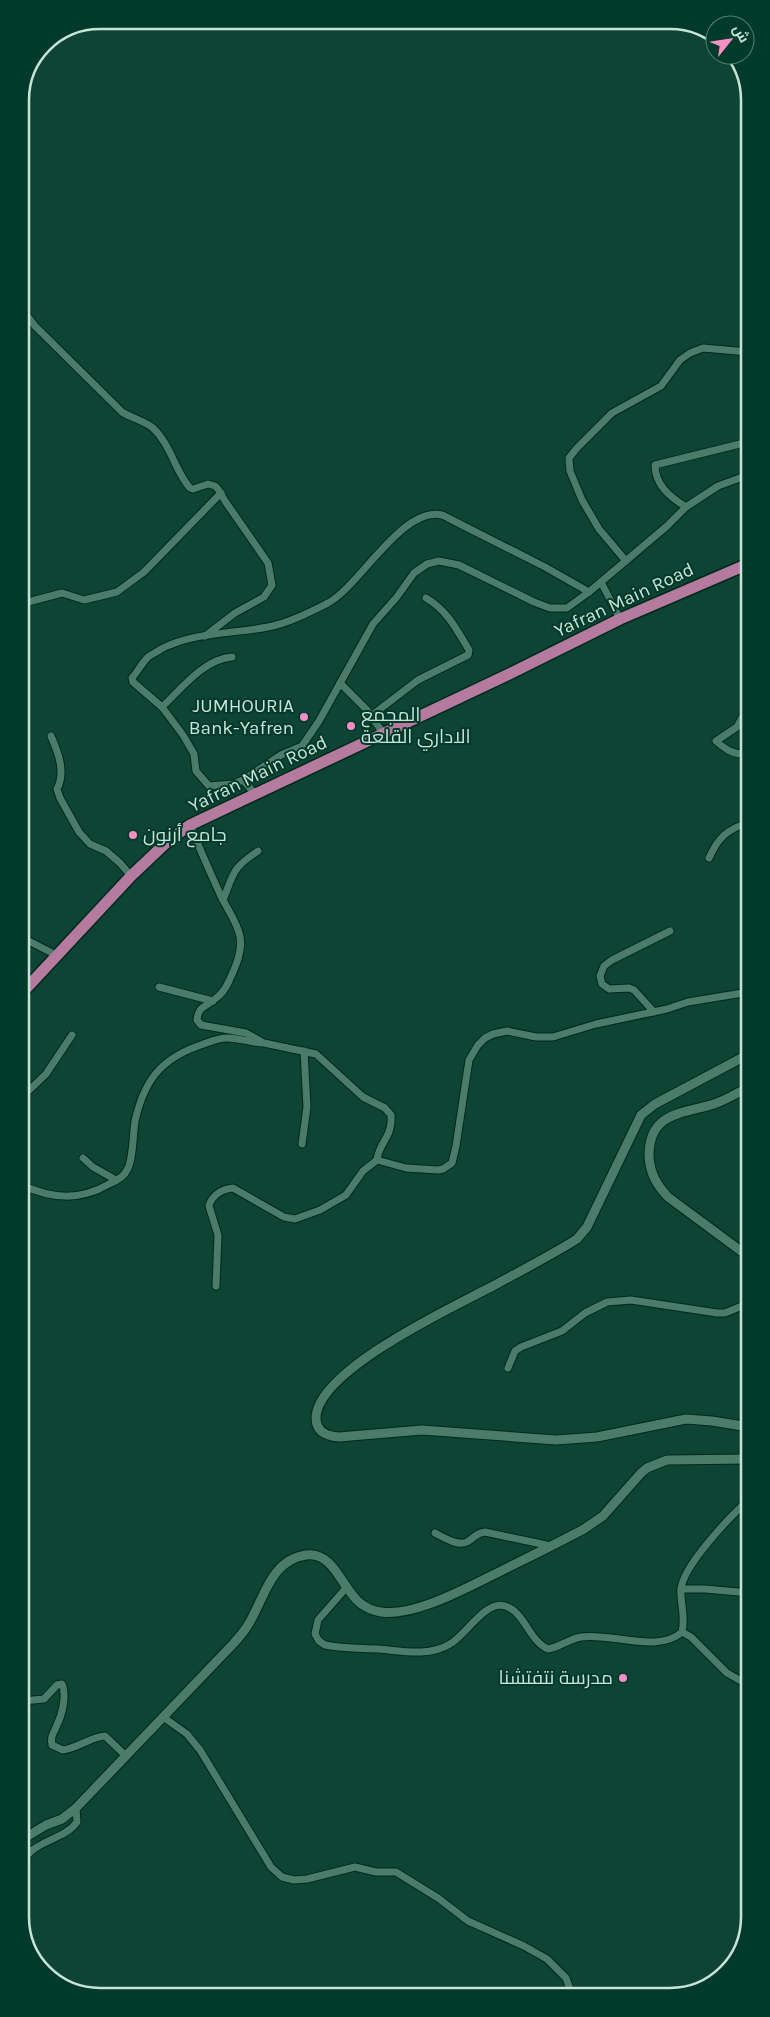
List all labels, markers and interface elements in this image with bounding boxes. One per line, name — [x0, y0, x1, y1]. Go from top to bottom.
north arrow — [705, 15, 755, 65]
text: ش — [729, 22, 753, 46]
street label: Yafran Main Road — [551, 558, 697, 642]
place label: JUMHOURIA Bank-Yafren — [189, 695, 294, 739]
place label: المجمع الاداري القلعة — [361, 704, 471, 751]
marker: JUMHOURIA Bank-Yafren — [298, 711, 310, 723]
marker: المجمع الاداري القلعة — [345, 720, 357, 732]
street label: Yafran Main Road — [185, 731, 331, 817]
place label: جامع أرنون — [143, 823, 227, 848]
marker: جامع أرنون — [127, 829, 139, 841]
place label: مدرسة نتفتشنا — [499, 1667, 613, 1689]
marker: مدرسة نتفتشنا — [617, 1672, 629, 1684]

